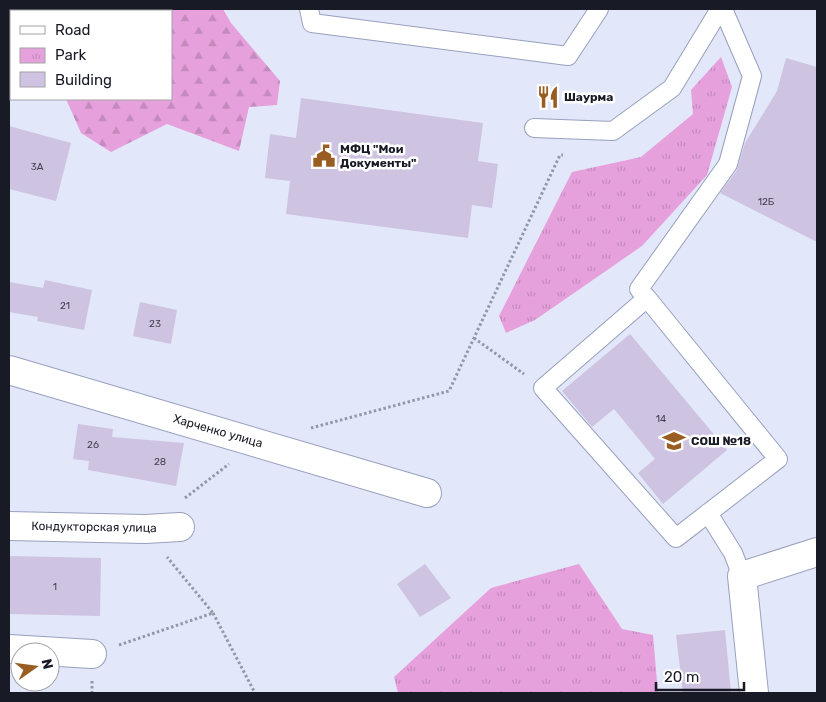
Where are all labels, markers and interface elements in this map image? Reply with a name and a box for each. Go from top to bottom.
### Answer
legend [10,10,172,100]
text: Road [55,21,91,39]
text: Park [55,46,86,64]
text: Building [55,71,112,89]
restaurant icon: Шаурма [535,84,561,110]
place label: Шаурма [564,90,613,104]
place label: МФЦ "Мои Документы" [340,142,416,170]
public building icon: МФЦ "Мои Документы" [311,143,337,169]
house number: 3А [31,161,44,173]
house number: 12Б [758,196,775,208]
house number: 21 [60,300,70,312]
house number: 23 [149,318,161,330]
street label: Харченко улица [172,412,264,450]
house number: 14 [656,413,666,425]
school or university icon: СОШ №18 [661,428,687,454]
place label: СОШ №18 [691,434,751,448]
house number: 26 [87,439,99,451]
house number: 28 [154,456,166,468]
street label: Кондукторская улица [31,519,157,535]
house number: 1 [53,581,57,593]
north arrow [10,642,60,692]
text: N [38,657,57,671]
scale bar [656,660,744,692]
text: 20 m [664,668,699,686]

